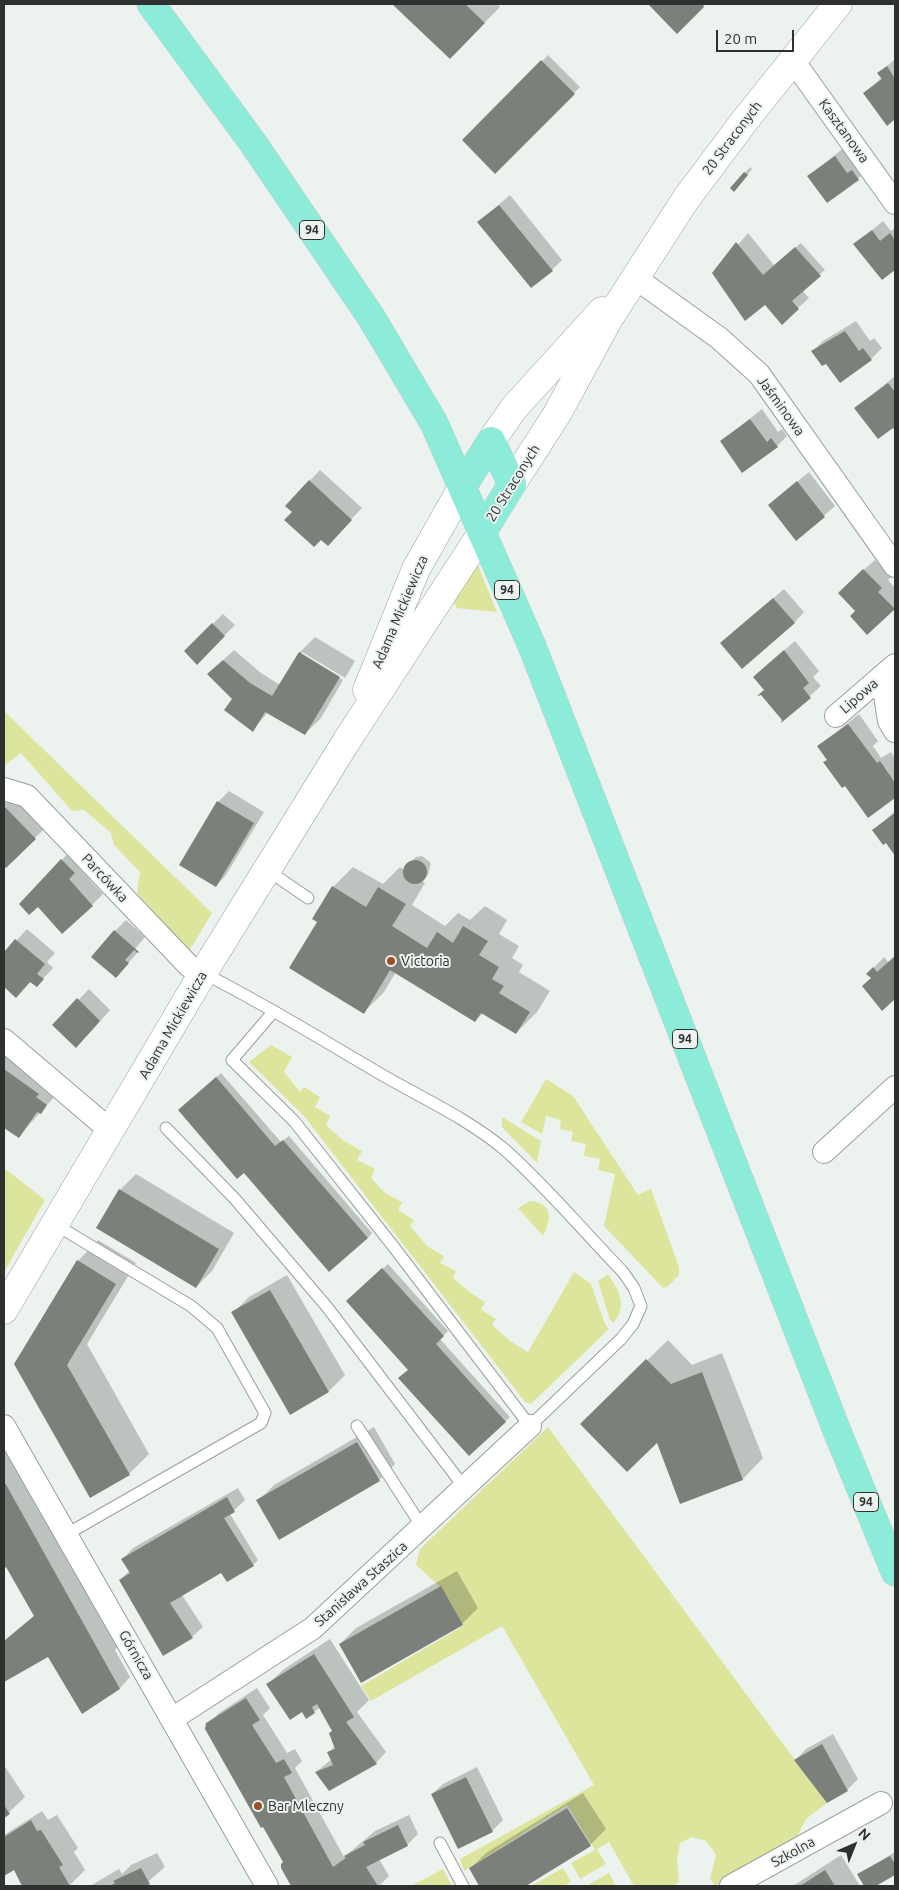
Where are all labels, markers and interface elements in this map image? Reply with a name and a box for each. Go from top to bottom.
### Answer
scale bar [719,20,796,52]
text: 20 m [724,30,757,47]
street label: Kasztanowa [815,96,873,166]
street label: 20 Straconych [699,98,765,178]
road number: 94 [300,220,324,240]
street label: Jaśminowa [754,373,808,439]
street label: 20 Straconych [483,441,543,525]
street label: Adama Mickiewicza [369,553,431,671]
road number: 94 [494,580,520,600]
street label: Lipowa [837,675,881,717]
street label: Parcówka [78,850,132,906]
place label: Victoria [401,953,450,969]
marker: Victoria [385,955,397,967]
street label: Adama Mickiewicza [135,968,211,1082]
road number: 94 [672,1030,698,1048]
road number: 94 [854,1492,878,1511]
street label: Stanisława Staszica [311,1538,411,1630]
street label: Górnicza [115,1627,157,1683]
place label: Bar Mleczny [268,1798,344,1814]
marker: Bar Mleczny [252,1800,264,1812]
north arrow [829,1820,879,1870]
text: N [855,1825,874,1844]
street label: Szkolna [768,1833,818,1871]

